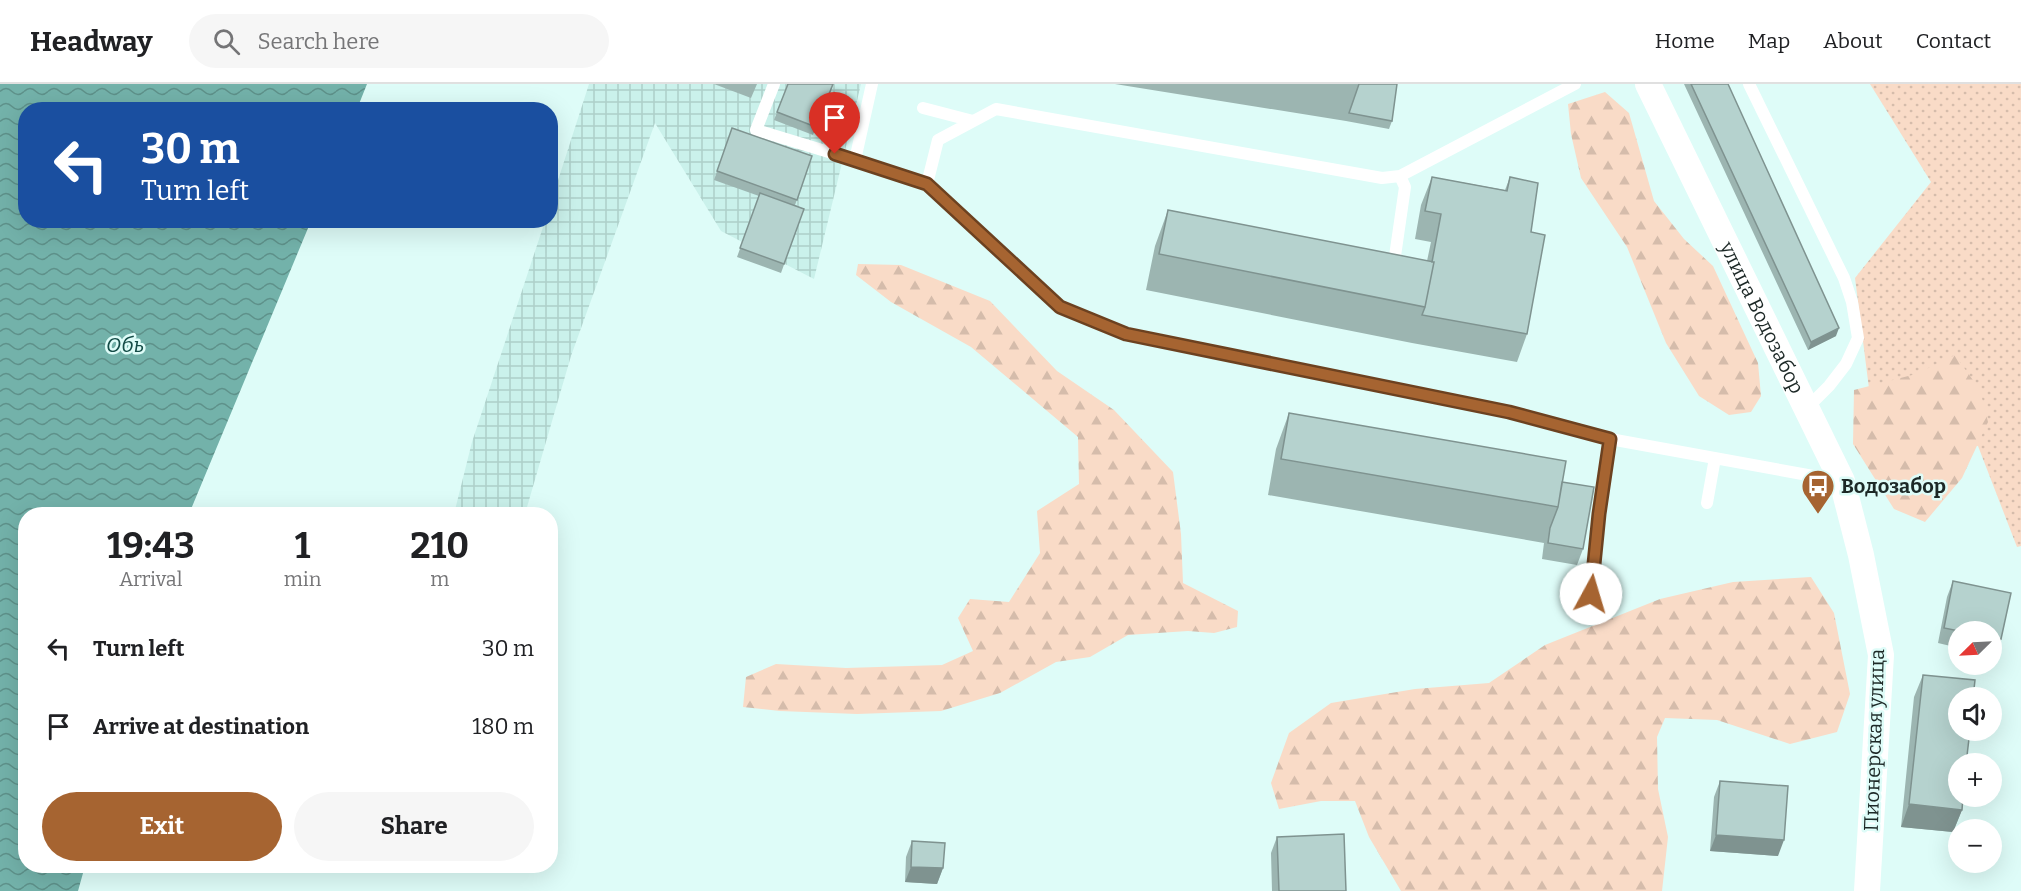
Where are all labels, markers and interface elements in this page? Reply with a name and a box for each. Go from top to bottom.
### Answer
search box [189,14,609,68]
text: Headway [30,25,153,58]
icon: search [210,25,243,58]
text: Search here [258,28,380,55]
text: Home [1655,28,1715,54]
text: Map [1748,28,1790,54]
text: About [1823,28,1883,54]
text: Contact [1916,28,1991,54]
pin [809,92,860,154]
icon: arrive [818,101,851,134]
text: 30 m [141,124,240,174]
icon: left [42,126,120,204]
text: Turn left [141,175,249,207]
street label: улица Водозабор [1714,237,1809,398]
water label: Обь [106,332,144,358]
bus stop icon: Водозабор [1800,468,1836,515]
place label: Водозабор [1841,474,1946,498]
text: 19:43 [107,524,195,568]
text: 1 [295,524,310,568]
text: 210 [410,524,469,568]
position arrow [1559,562,1623,626]
text: Arrival [119,567,183,591]
text: min [284,567,321,591]
text: m [430,567,449,591]
north arrow [1948,621,2002,675]
map controls [1948,621,2002,873]
icon: left [42,632,75,665]
text: Turn left [93,635,185,662]
text: 30 m [482,635,534,662]
street label: Пионерская улица [1859,648,1889,832]
button: sound [1948,687,2002,741]
icon: arrive [42,710,75,743]
text: Arrive at destination [93,713,309,740]
text: 180 m [472,713,534,740]
button: + [1948,753,2002,807]
button: Exit [42,792,282,861]
button: Share [294,792,534,861]
button: − [1948,819,2002,873]

